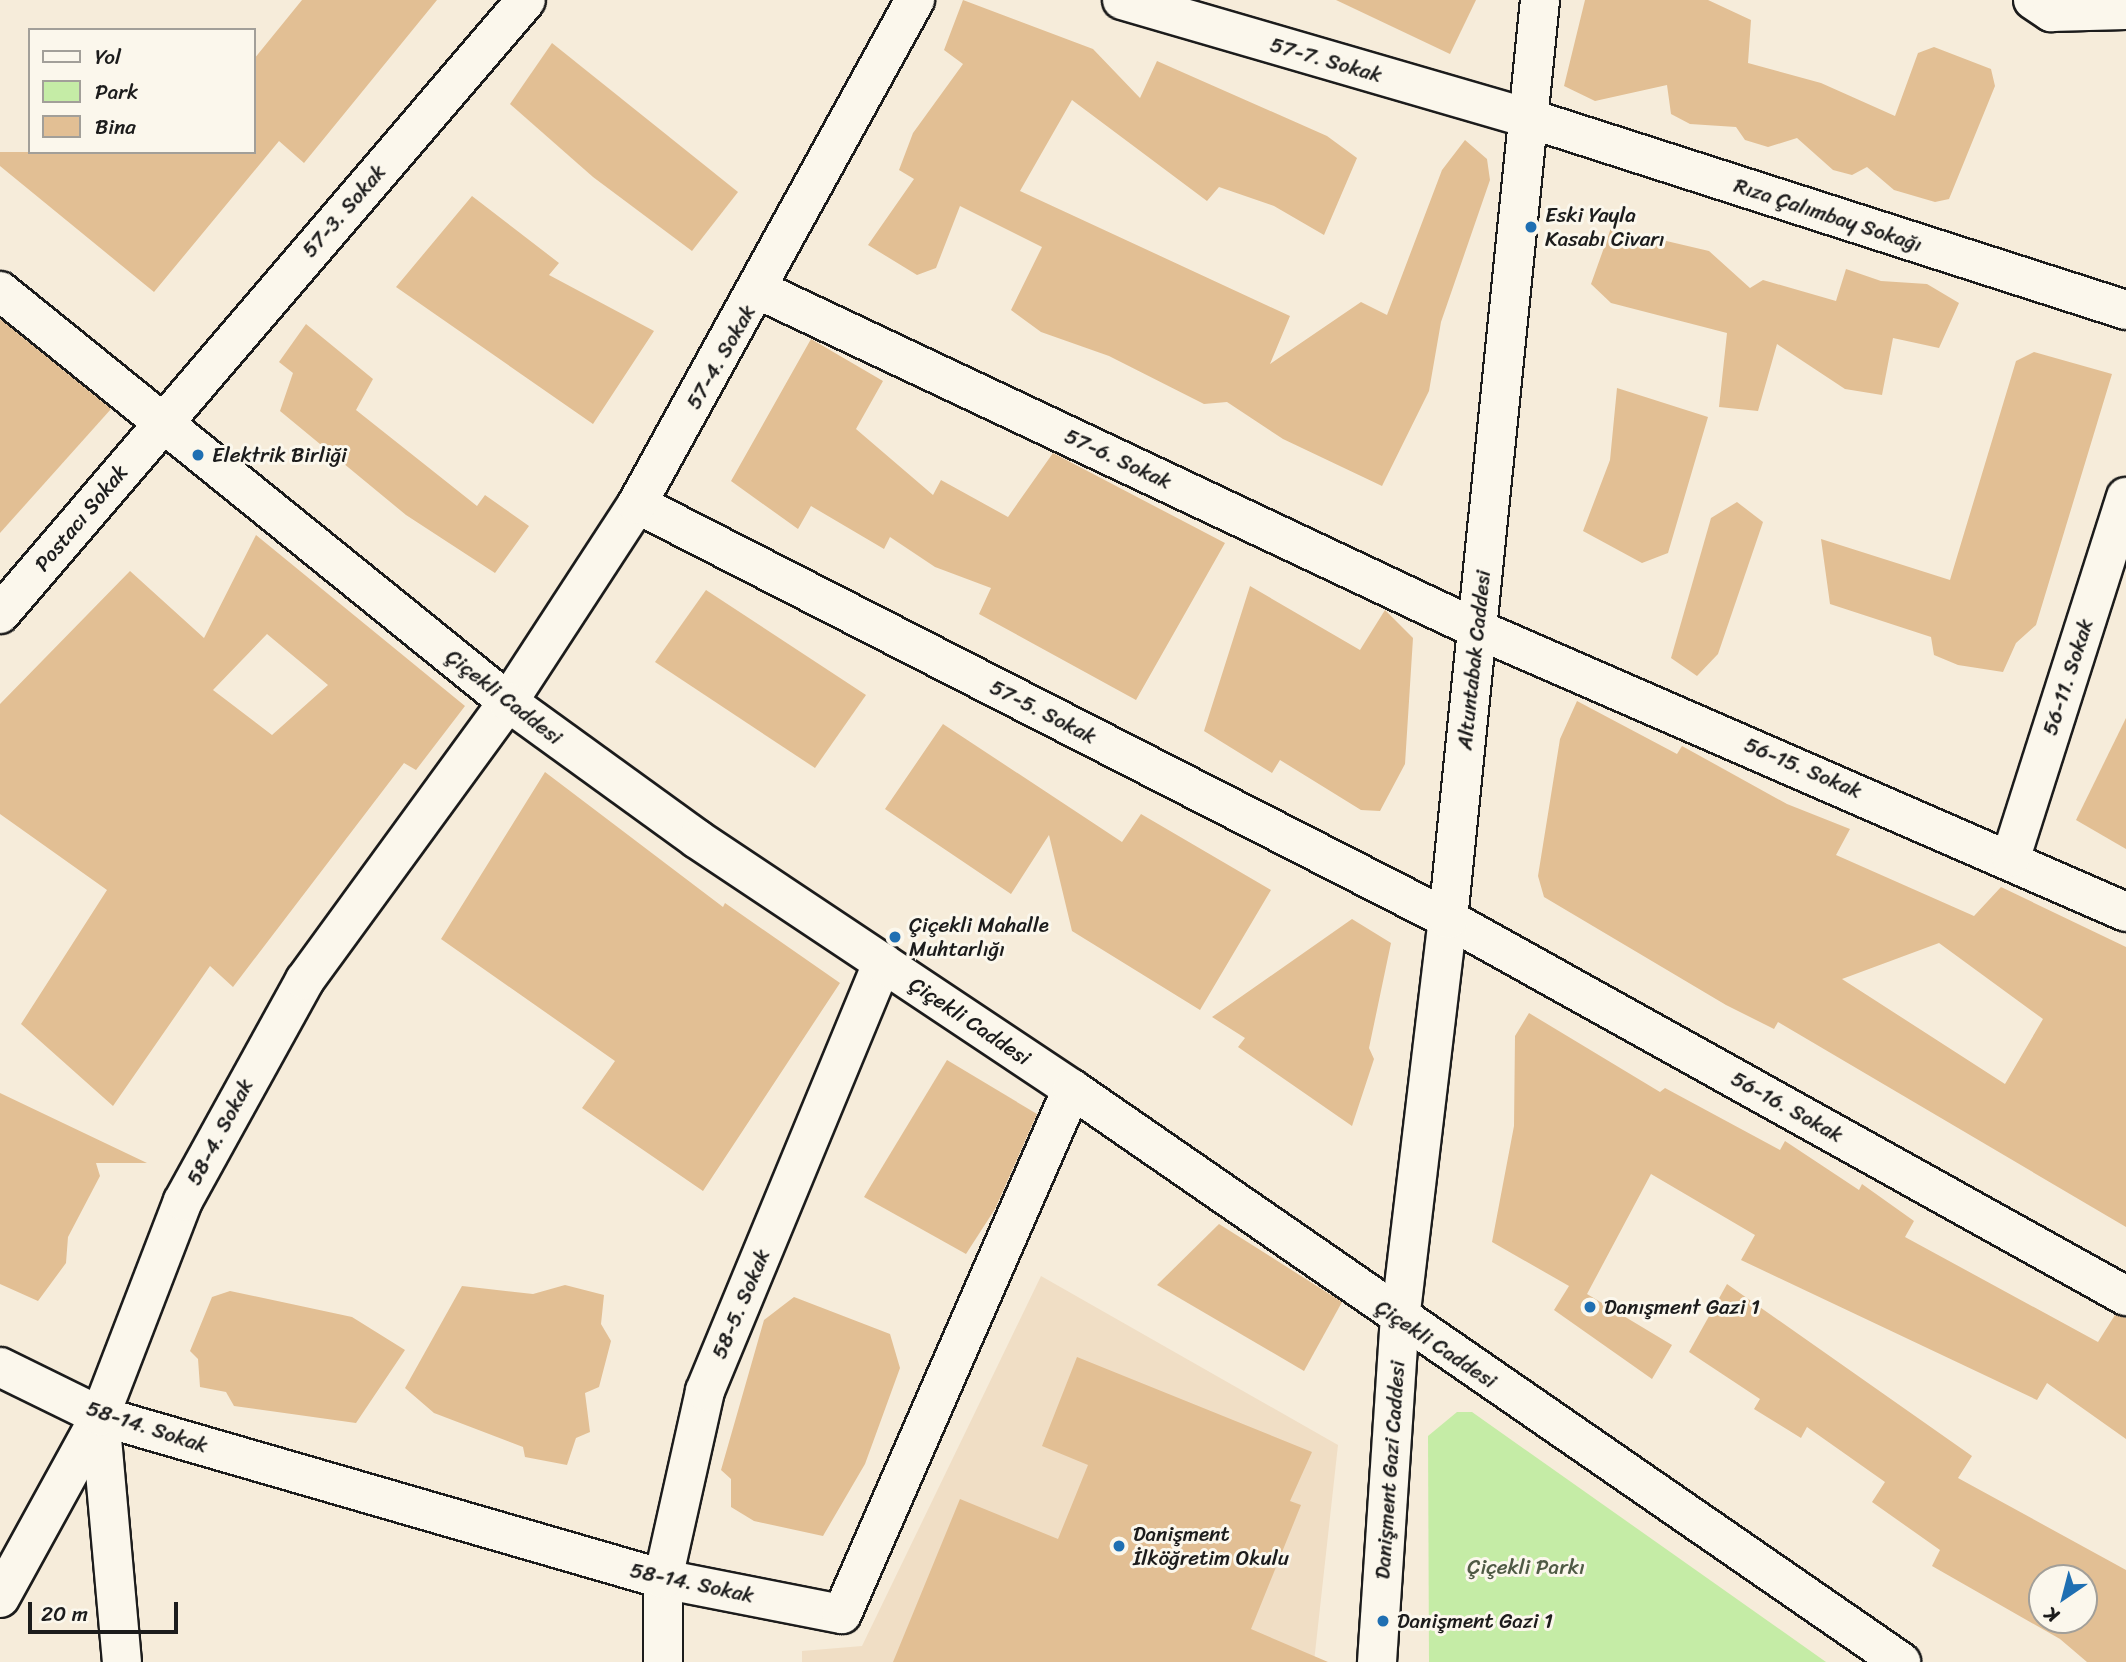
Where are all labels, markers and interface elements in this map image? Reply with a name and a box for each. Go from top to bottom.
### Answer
legend [28,28,256,154]
street label: 57-7. Sokak [1267,32,1385,88]
text: Yol [95,38,121,76]
text: Park [95,73,138,111]
text: Bina [95,108,136,146]
street label: 57-3. Sokak [297,159,391,263]
street label: Rıza Çalımbay Sokağı [1731,173,1925,257]
place label: Eski Yayla Kasabı Civarı [1545,202,1665,252]
marker: Eski Yayla Kasabı Civarı [1523,219,1539,235]
street label: 57-4. Sokak [681,300,761,414]
street label: 57-6. Sokak [1061,423,1175,495]
place label: Elektrik Birliği [212,442,347,468]
marker: Elektrik Birliği [190,447,206,463]
street label: Postacı Sokak [29,460,133,576]
street label: Altuntabak Caddesi [1452,569,1496,751]
street label: 56-11. Sokak [2037,616,2099,738]
street label: Çiçekli Caddesi [441,644,567,750]
street label: 57-5. Sokak [986,674,1100,750]
street label: 56-15. Sokak [1741,732,1865,804]
place label: Çiçekli Mahalle Muhtarlığı [909,912,1049,962]
marker: Çiçekli Mahalle Muhtarlığı [887,929,903,945]
street label: Çiçekli Caddesi [905,972,1035,1070]
street label: 56-16. Sokak [1727,1066,1847,1148]
street label: 58-4. Sokak [181,1074,259,1190]
street label: 58-5. Sokak [707,1245,775,1363]
place label: Danışment Gazi 1 [1604,1294,1760,1320]
street label: Çiçekli Caddesi [1371,1295,1501,1393]
marker: Danışment Gazi 1 [1582,1299,1598,1315]
street label: Danişment Gazi Caddesi [1370,1360,1410,1580]
street label: 58-14. Sokak [83,1396,211,1458]
place label: Danişment İlköğretim Okulu [1133,1521,1289,1571]
marker: Danişment İlköğretim Okulu [1111,1538,1127,1554]
park label: Çiçekli Parkı [1467,1554,1585,1580]
street label: 58-14. Sokak [628,1558,756,1608]
north arrow [2028,1564,2098,1634]
scale bar [32,1588,182,1632]
text: 20 m [41,1595,88,1633]
text: K [2038,1598,2066,1632]
place label: Danişment Gazi 1 [1397,1608,1553,1634]
marker: Danişment Gazi 1 [1375,1613,1391,1629]

